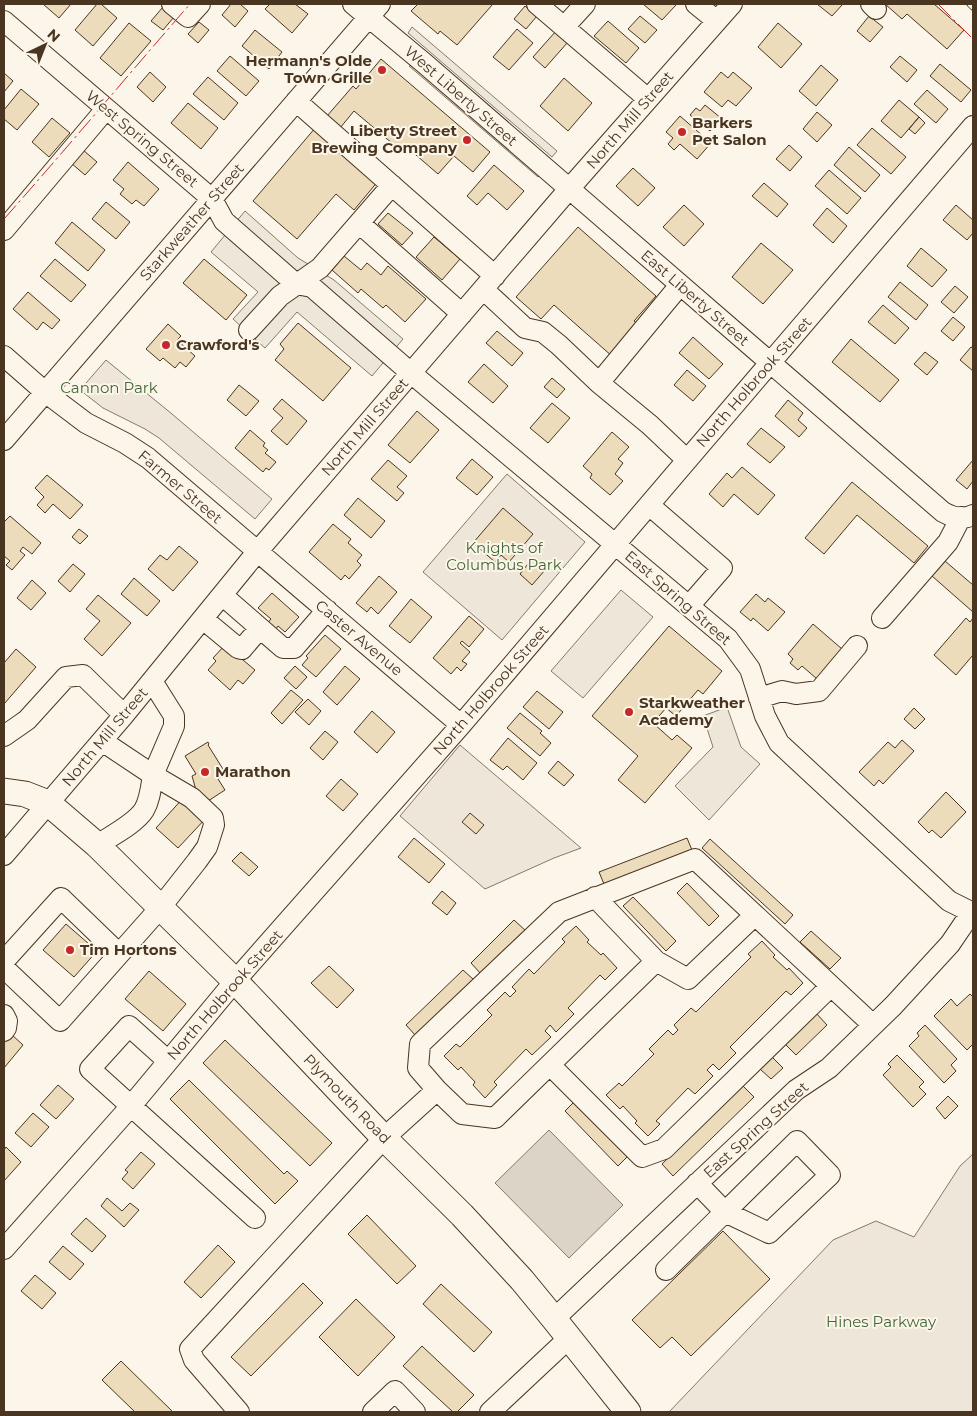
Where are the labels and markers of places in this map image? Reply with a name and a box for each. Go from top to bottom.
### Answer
place label: Hermann's Olde Town Grille [246,51,372,87]
marker: Hermann's Olde Town Grille [376,64,388,76]
place label: Barkers Pet Salon [692,113,767,149]
place label: Liberty Street Brewing Company [311,121,458,157]
marker: Barkers Pet Salon [676,126,688,138]
marker: Liberty Street Brewing Company [461,134,473,146]
place label: Crawford's [176,335,260,354]
marker: Crawford's [160,339,172,351]
place label: Starkweather Academy [638,693,746,729]
marker: Starkweather Academy [623,706,635,718]
place label: Marathon [215,762,291,781]
marker: Marathon [199,766,211,778]
place label: Tim Hortons [80,940,177,959]
marker: Tim Hortons [64,944,76,956]

